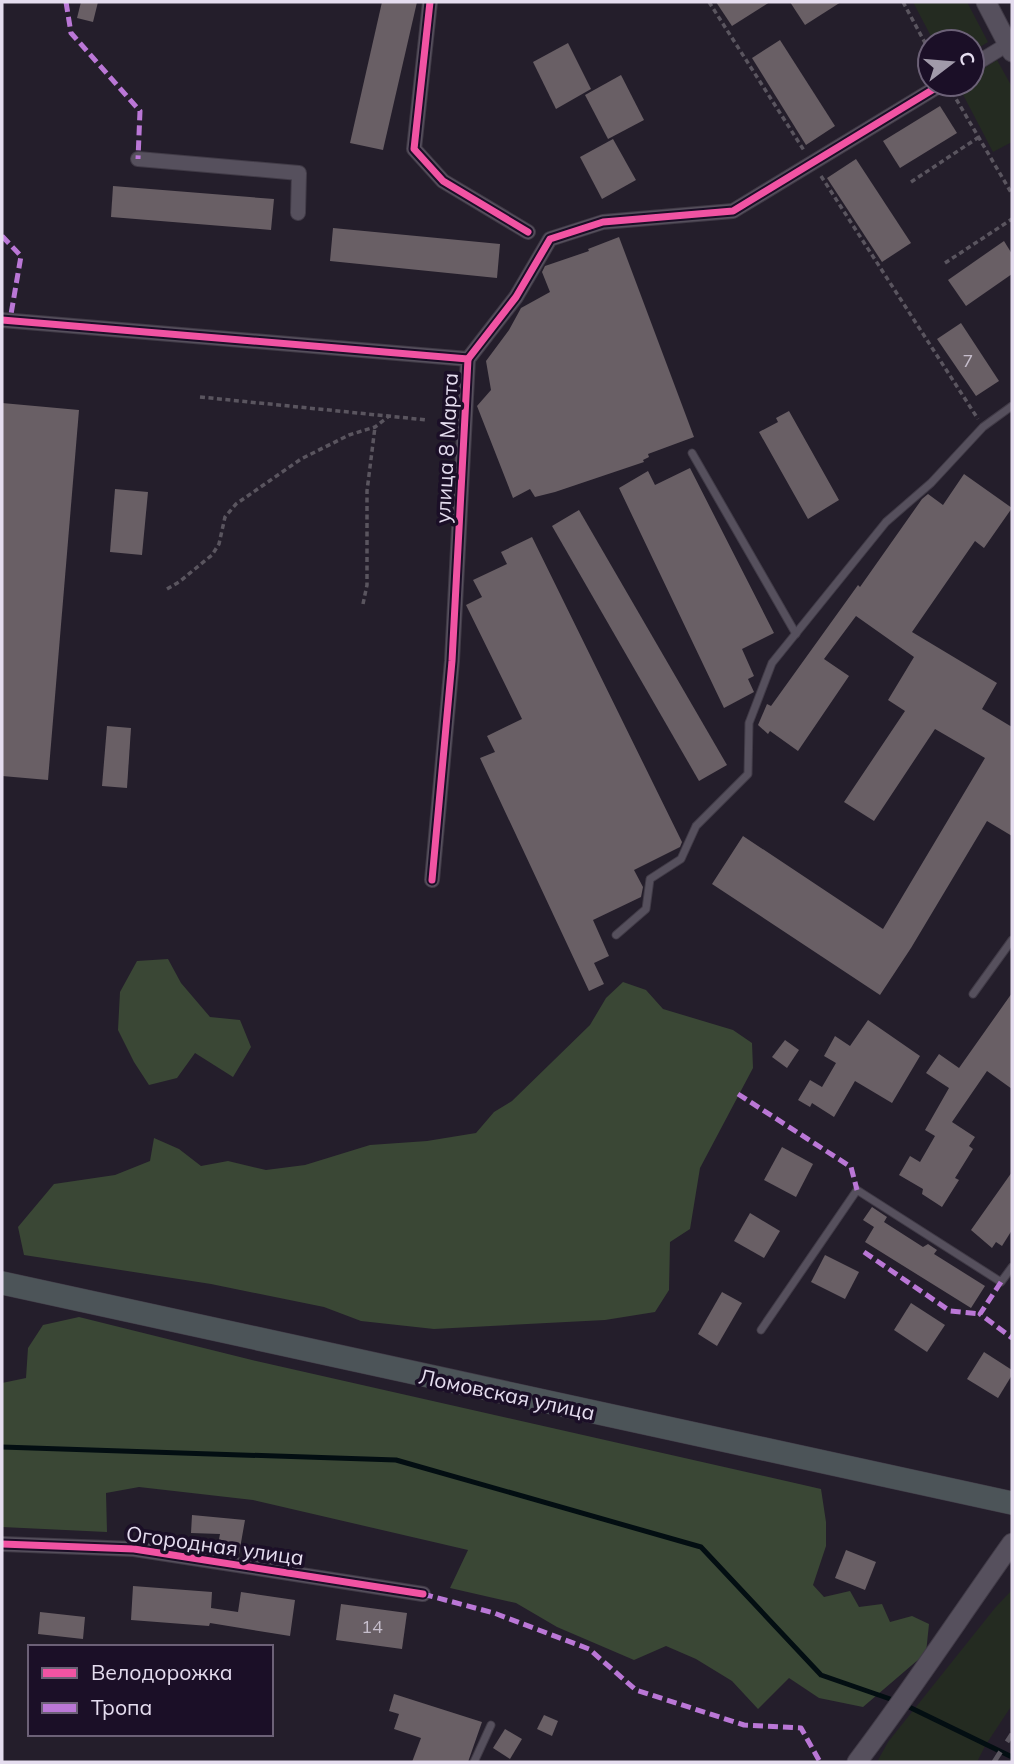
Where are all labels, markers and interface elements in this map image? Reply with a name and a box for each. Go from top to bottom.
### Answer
north arrow [916,28,986,98]
text: С [954,49,981,68]
house number: 7 [963,349,973,372]
street label: улица 8 Марта [429,372,463,524]
street label: Ломовская улица [417,1363,597,1425]
street label: Огородная улица [125,1520,305,1570]
house number: 14 [361,1615,383,1638]
legend [28,1645,273,1736]
text: Велодорожка [91,1659,233,1685]
text: Тропа [91,1694,152,1720]

